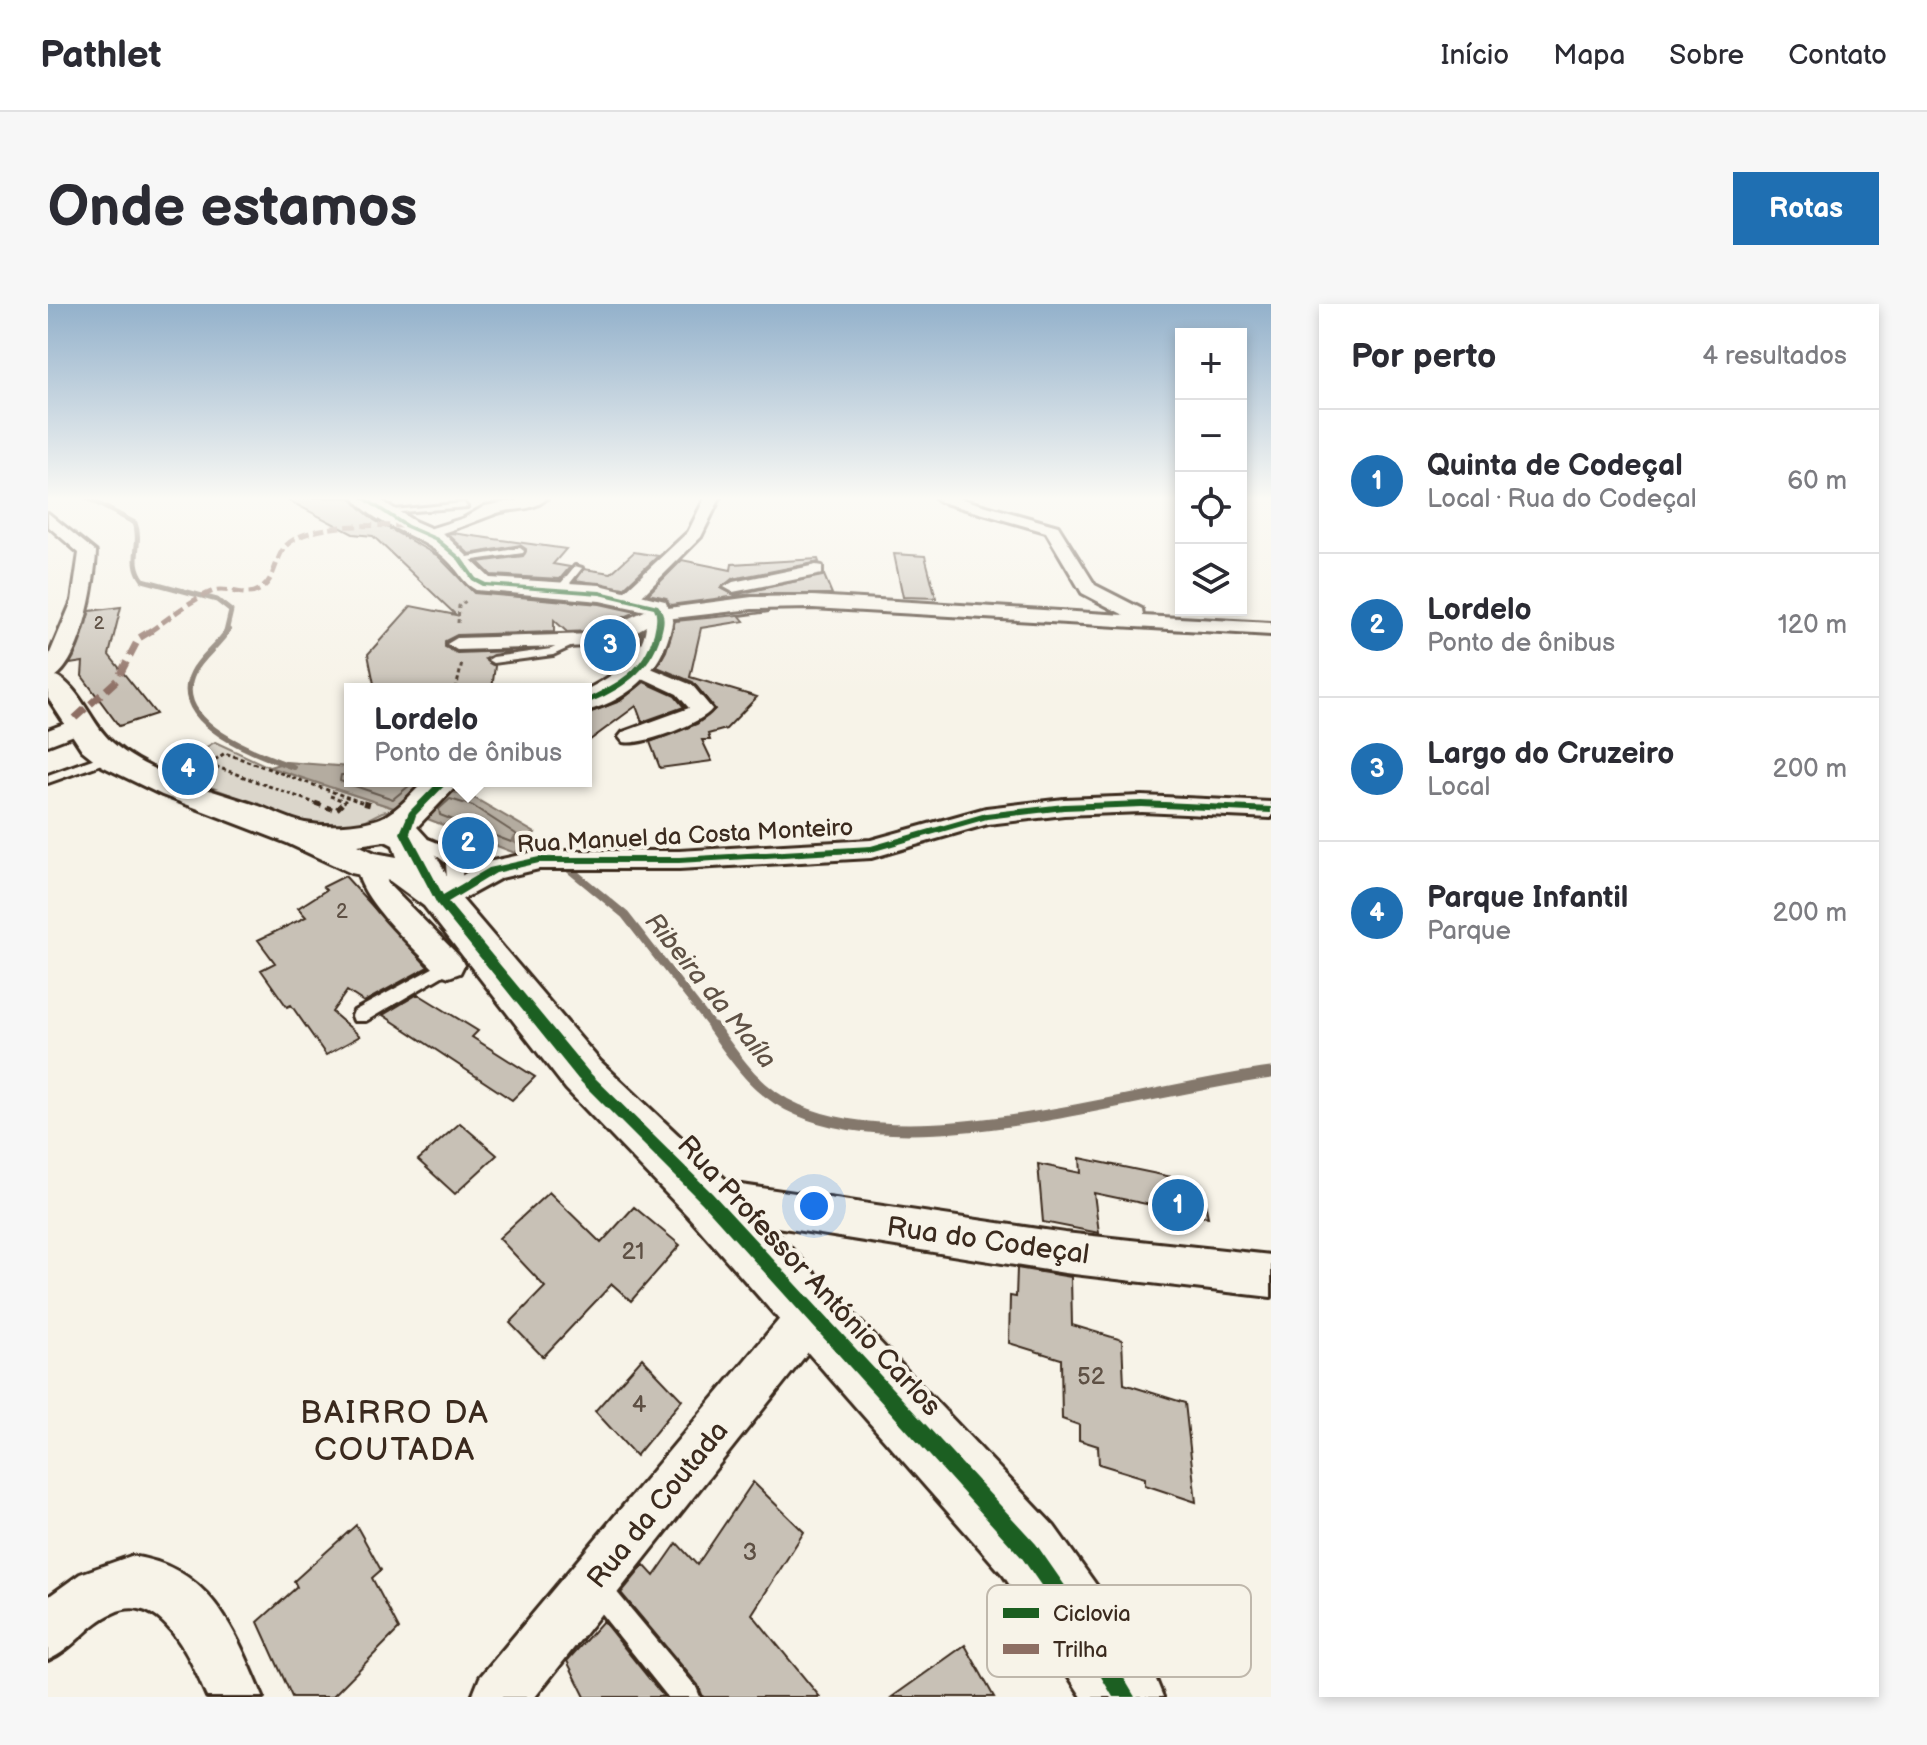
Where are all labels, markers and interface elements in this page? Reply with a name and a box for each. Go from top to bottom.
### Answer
text: Pathlet [40,33,161,78]
text: Início [1441,39,1509,72]
text: Mapa [1553,39,1625,72]
text: Sobre [1669,39,1744,72]
text: Contato [1788,39,1887,72]
button: Rotas [1733,172,1879,245]
text: Onde estamos [48,175,417,242]
map controls [1175,328,1247,616]
button: + [1175,328,1247,400]
text: Por perto [1351,336,1496,377]
text: 4 resultados [1702,341,1847,372]
button: − [1175,400,1247,472]
text: Quinta de Codeçal [1427,448,1683,484]
text: 1 [1372,466,1382,497]
text: 60 m [1787,466,1847,497]
button: locate [1175,472,1247,544]
text: Local · Rua do Codeçal [1427,484,1697,515]
button: layers [1175,544,1247,616]
text: Lordelo [1427,592,1532,628]
text: 2 [1369,610,1385,641]
text: 120 m [1778,610,1847,641]
house number: 2 [94,613,105,634]
pin: 3 [584,615,636,675]
text: Ponto de ônibus [1427,628,1615,659]
popup [344,683,592,787]
text: Lordelo [374,702,478,738]
text: Largo do Cruzeiro [1427,736,1674,772]
text: Ponto de ônibus [374,738,562,769]
pin: 4 [162,739,214,799]
text: 3 [1369,754,1385,785]
text: 200 m [1773,754,1847,785]
text: Local [1427,772,1490,803]
pin: 2 [442,813,494,873]
street label: Rua Manuel da Costa Monteiro [516,813,854,859]
text: Parque Infantil [1427,880,1628,916]
text: 4 [1369,898,1385,929]
text: 200 m [1773,898,1847,929]
house number: 2 [336,900,348,924]
water label: Ribeira da Maíla [638,907,782,1075]
text: Parque [1427,916,1511,947]
street label: Rua Professor António Carlos [670,1129,948,1423]
pin: 1 [1152,1175,1204,1235]
your location [794,1186,834,1226]
street label: Rua do Codeçal [885,1210,1091,1272]
house number: 21 [621,1237,645,1266]
house number: 52 [1077,1362,1105,1391]
house number: 4 [632,1390,647,1419]
district label: BAIRRO DA COUTADA [300,1394,490,1470]
street label: Rua da Coutada [581,1415,735,1595]
house number: 3 [743,1538,757,1567]
legend [987,1585,1251,1677]
text: Ciclovia [1053,1601,1131,1628]
text: Trilha [1053,1637,1108,1664]

